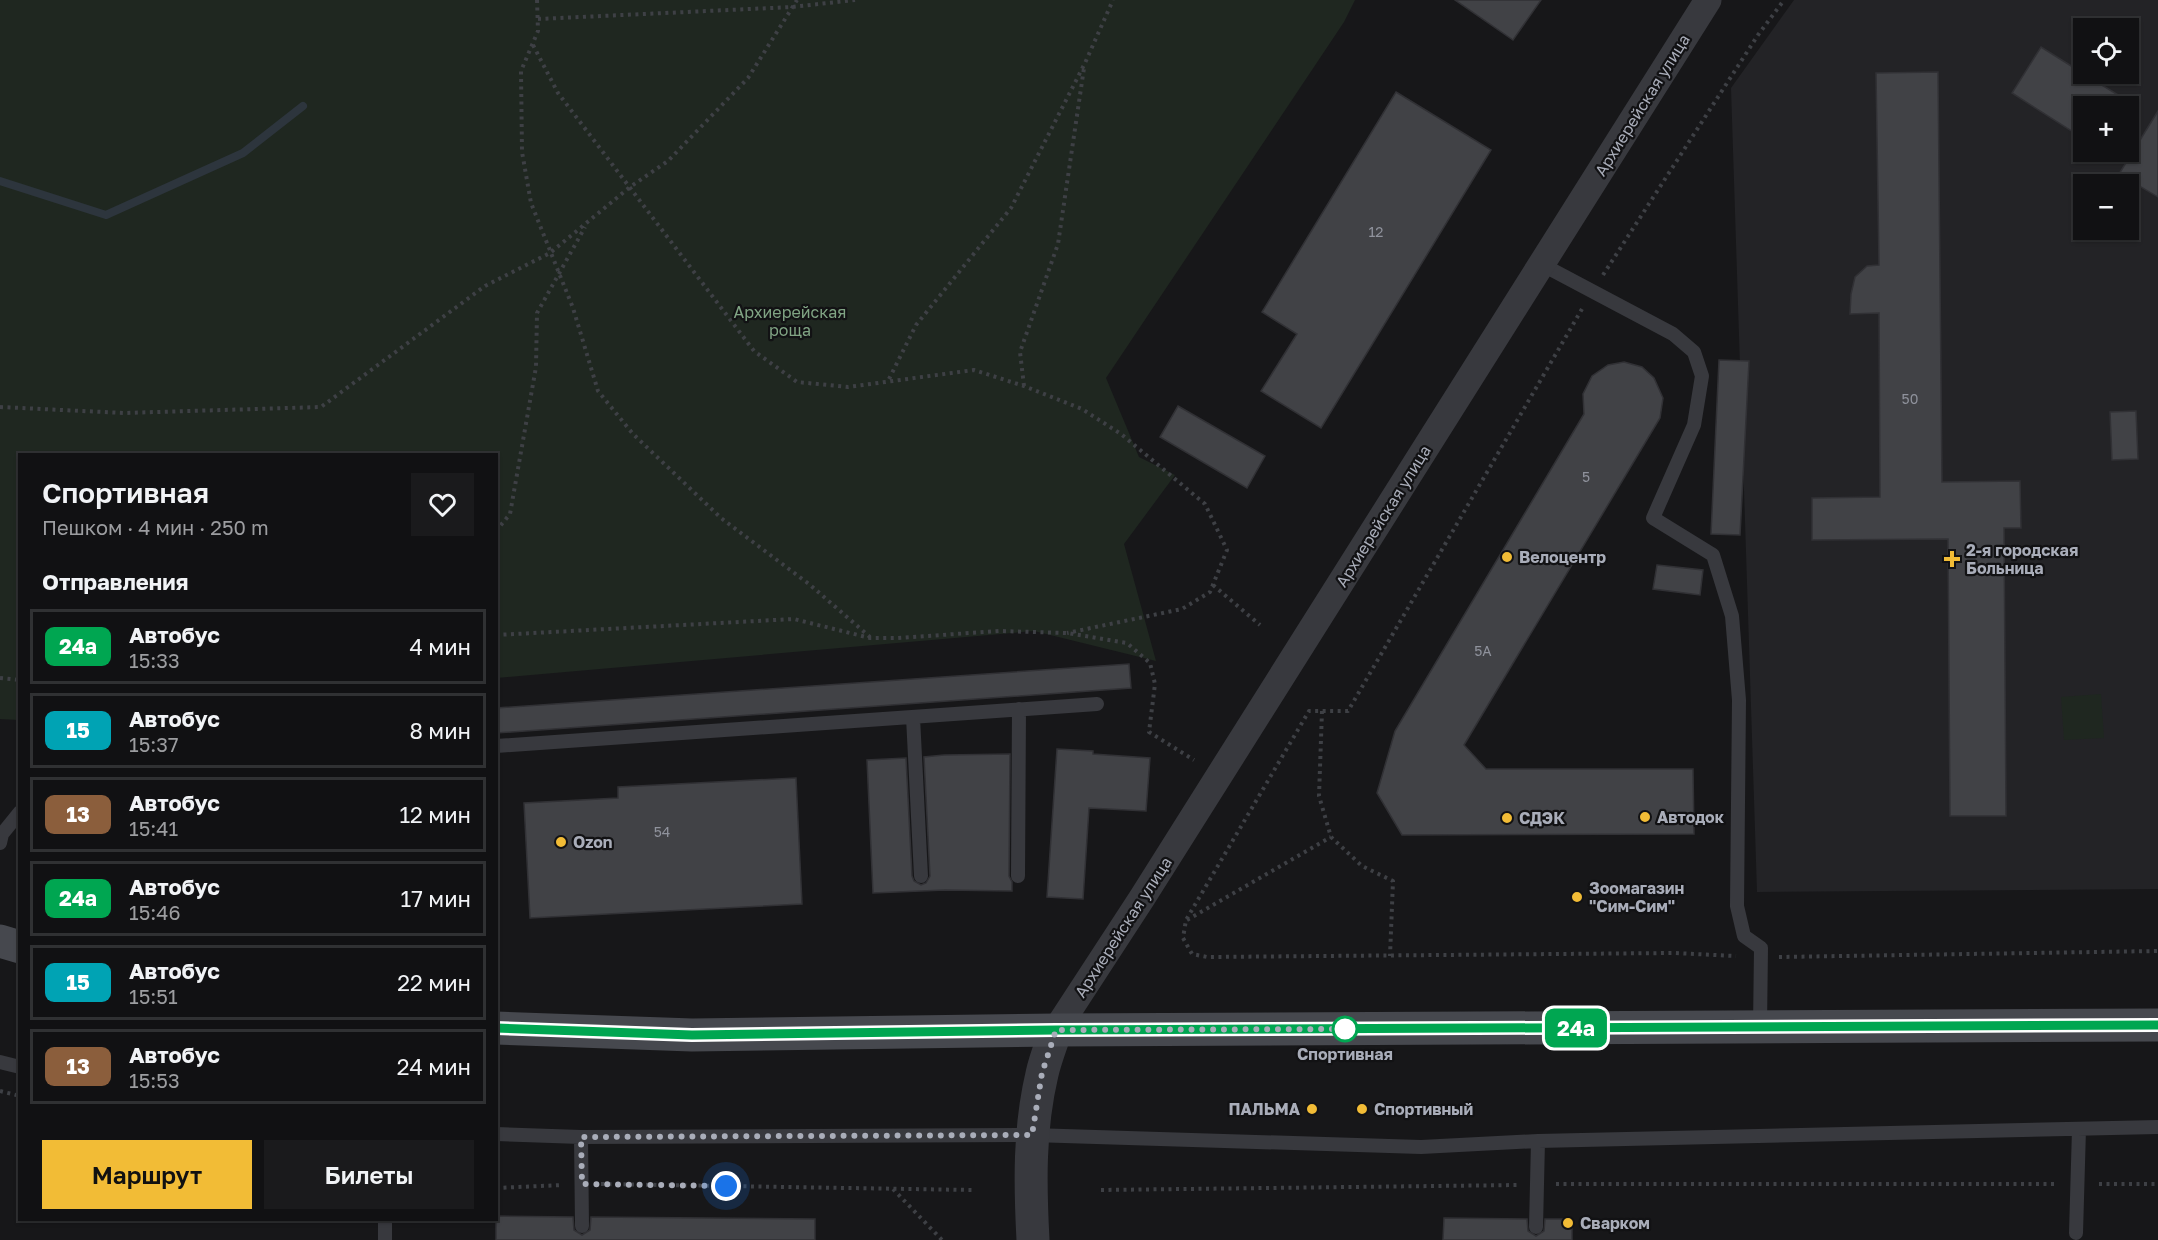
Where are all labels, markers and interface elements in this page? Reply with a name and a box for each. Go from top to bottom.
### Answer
map controls [2073,18,2139,240]
button: locate [2073,18,2139,84]
street label: Архиерейская улица [1590,30,1694,180]
button: + [2073,96,2139,162]
button: − [2073,174,2139,240]
house number: 12 [1369,223,1383,240]
park label: Архиерейская роща [734,302,846,340]
house number: 50 [1902,390,1918,407]
street label: Архиерейская улица [1331,441,1435,591]
house number: 5 [1582,468,1590,485]
button: heart [411,473,474,536]
text: Спортивная [42,476,209,509]
text: Пешком · 4 мин · 250 m [42,515,269,539]
place label: 2-я городская Больница [1966,540,2078,578]
place label: Велоцентр [1519,547,1606,567]
marker: Велоцентр [1500,550,1514,564]
marker: 2-я городская Больница [1943,550,1961,568]
text: Отправления [42,568,188,595]
text: Автобус [129,621,220,648]
text: 24a [59,633,97,659]
text: 4 мин [409,633,471,660]
house number: 5А [1474,642,1492,659]
text: 15:33 [129,648,180,672]
text: Автобус [129,705,220,732]
text: 15 [66,717,90,743]
text: 8 мин [409,717,471,744]
text: 15:37 [129,732,179,756]
text: Автобус [129,789,220,816]
text: 13 [66,801,90,827]
text: 12 мин [399,801,471,828]
place label: Автодок [1657,807,1725,827]
place label: СДЭК [1519,808,1565,828]
marker: Автодок [1638,810,1652,824]
marker: СДЭК [1500,811,1514,825]
text: 15:41 [129,816,178,840]
house number: 54 [654,823,670,840]
place label: Ozon [573,832,613,852]
marker: Ozon [554,835,568,849]
street label: Архиерейская улица [1070,853,1176,1001]
text: Автобус [129,873,220,900]
place label: Зоомагазин "Сим-Сим" [1589,878,1684,916]
text: 24a [59,885,97,911]
text: 17 мин [400,885,471,912]
marker: Зоомагазин "Сим-Сим" [1570,890,1584,904]
text: 15:46 [129,900,181,924]
text: Автобус [129,957,220,984]
text: 15 [66,969,90,995]
text: 22 мин [397,969,471,996]
text: 15:51 [129,984,178,1008]
line badge: 24a [1542,1008,1610,1048]
text: 24a [1557,1015,1595,1041]
marker: Спортивная [1332,1016,1358,1042]
text: Автобус [129,1041,220,1068]
place label: Спортивная [1297,1044,1393,1064]
text: 13 [66,1053,90,1079]
text: 24 мин [397,1053,471,1080]
text: 15:53 [129,1068,180,1092]
place label: ПАЛЬМА [1228,1099,1301,1119]
place label: Спортивный [1374,1099,1473,1119]
marker: ПАЛЬМА [1305,1102,1319,1116]
marker: Спортивный [1355,1102,1369,1116]
button: Маршрут [42,1140,252,1209]
button: Билеты [264,1140,474,1209]
your location [711,1171,741,1201]
place label: Сварком [1580,1213,1650,1233]
marker: Сварком [1561,1216,1575,1230]

